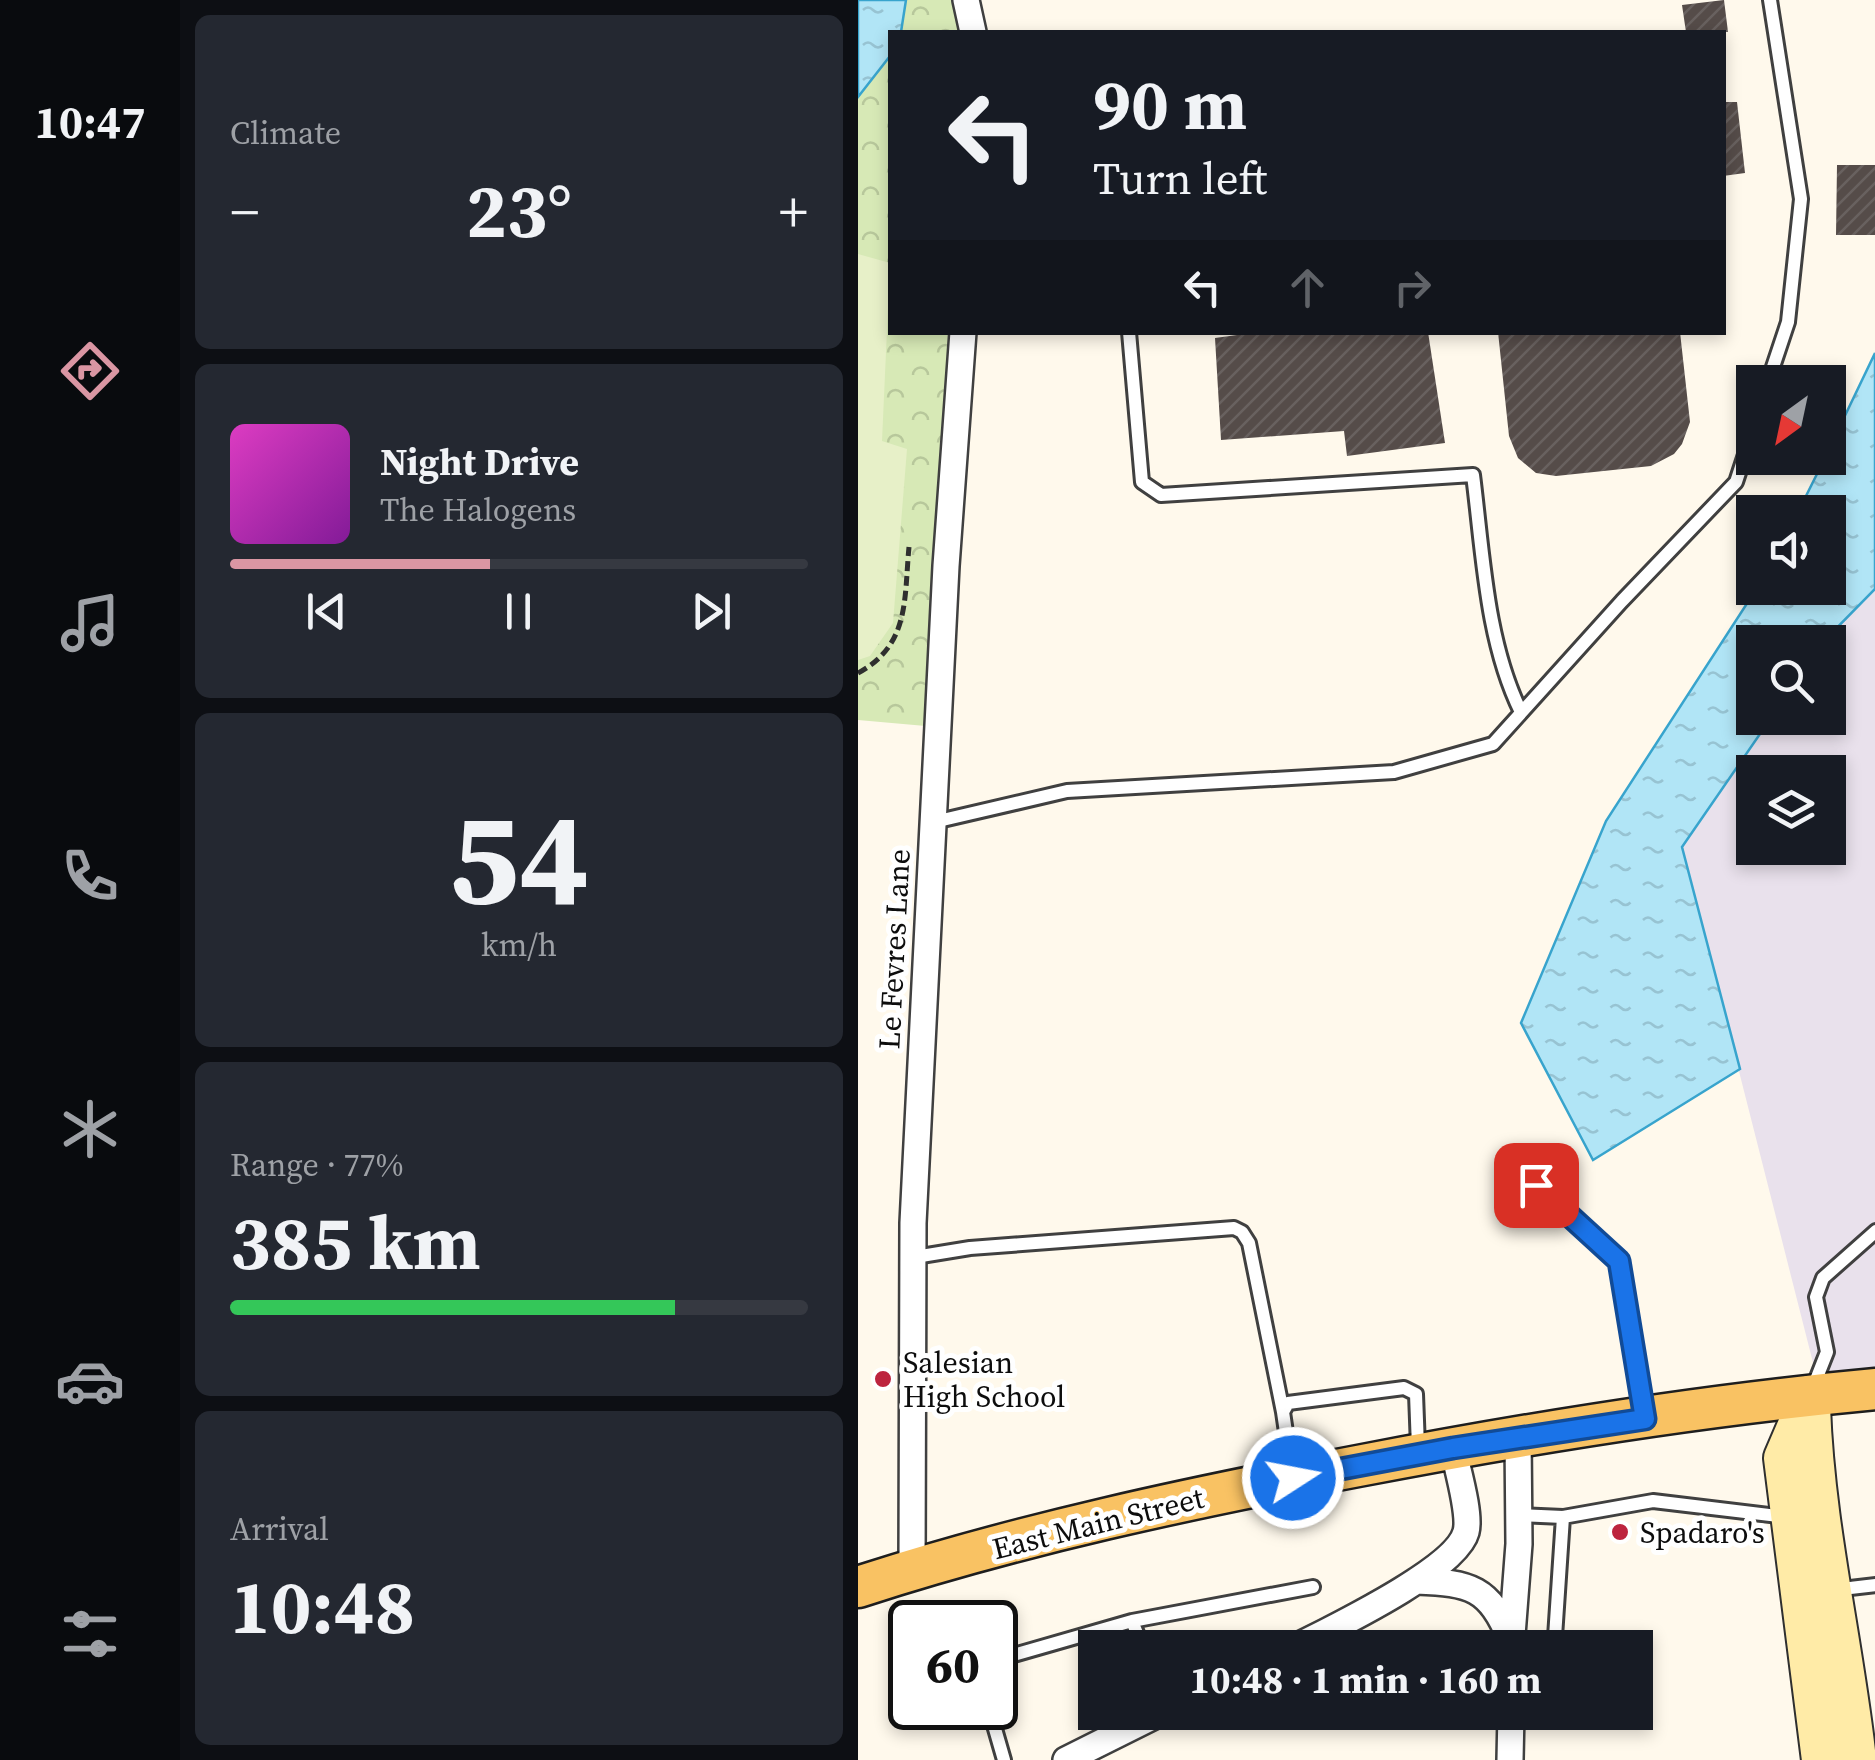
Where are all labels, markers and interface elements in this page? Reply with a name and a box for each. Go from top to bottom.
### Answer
text: 90 m [1093,56,1247,152]
icon: left [928,70,1058,200]
text: 10:47 [34,91,146,153]
text: Climate [230,111,341,155]
text: Turn left [1093,147,1267,209]
text: 23° [466,159,572,262]
text: − [230,174,259,249]
text: + [779,174,808,249]
icon: left [1175,260,1230,315]
icon: ahead [1280,260,1335,315]
icon: right [1385,260,1440,315]
icon: directions [55,336,125,406]
north arrow [1736,365,1846,475]
map controls [1736,365,1846,865]
text: Night Drive [380,436,579,488]
text: The Halogens [380,488,576,532]
button: sound [1736,495,1846,605]
icon: previous [299,584,354,639]
icon: pause [491,584,546,639]
icon: next [684,584,739,639]
icon: music [55,588,125,658]
button: search [1736,625,1846,735]
button: layers [1736,755,1846,865]
text: 54 [449,768,589,947]
icon: phone [55,841,125,911]
street label: Le Fevres Lane [868,848,920,1050]
text: km/h [481,923,557,967]
icon: climate [55,1094,125,1164]
text: Range · 77% [230,1143,404,1187]
pin [1494,1143,1579,1228]
icon: arrive [1509,1158,1564,1213]
text: 385 km [230,1191,481,1294]
place label: Salesian High School [903,1342,1065,1417]
icon: car [55,1346,125,1416]
marker: Salesian High School [872,1368,894,1390]
position arrow [1241,1426,1345,1530]
street label: East Main Street [988,1477,1208,1569]
text: Arrival [230,1507,329,1551]
place label: Spadaro's [1640,1512,1765,1553]
marker: Spadaro's [1609,1521,1631,1543]
text: 10:48 [230,1555,415,1658]
icon: filters [55,1599,125,1669]
speed limit sign: 60 [888,1600,1018,1730]
text: 10:48 · 1 min · 160 m [1189,1654,1542,1706]

